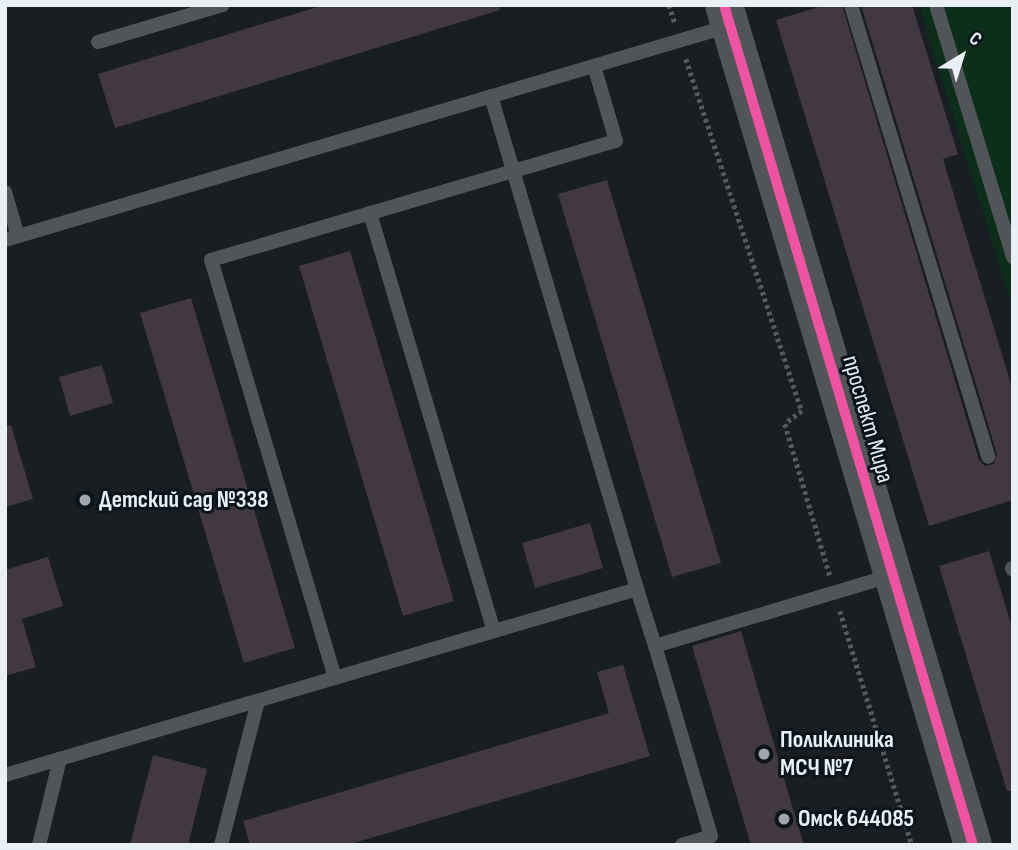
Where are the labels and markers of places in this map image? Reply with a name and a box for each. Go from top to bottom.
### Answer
place label: Детский сад №338 [99,486,268,514]
marker: Детский сад №338 [77,492,93,508]
place label: Поликлиника МСЧ №7 [780,726,894,782]
marker: Поликлиника МСЧ №7 [754,744,774,764]
place label: Омск 644085 [798,805,914,833]
marker: Омск 644085 [776,811,792,827]

